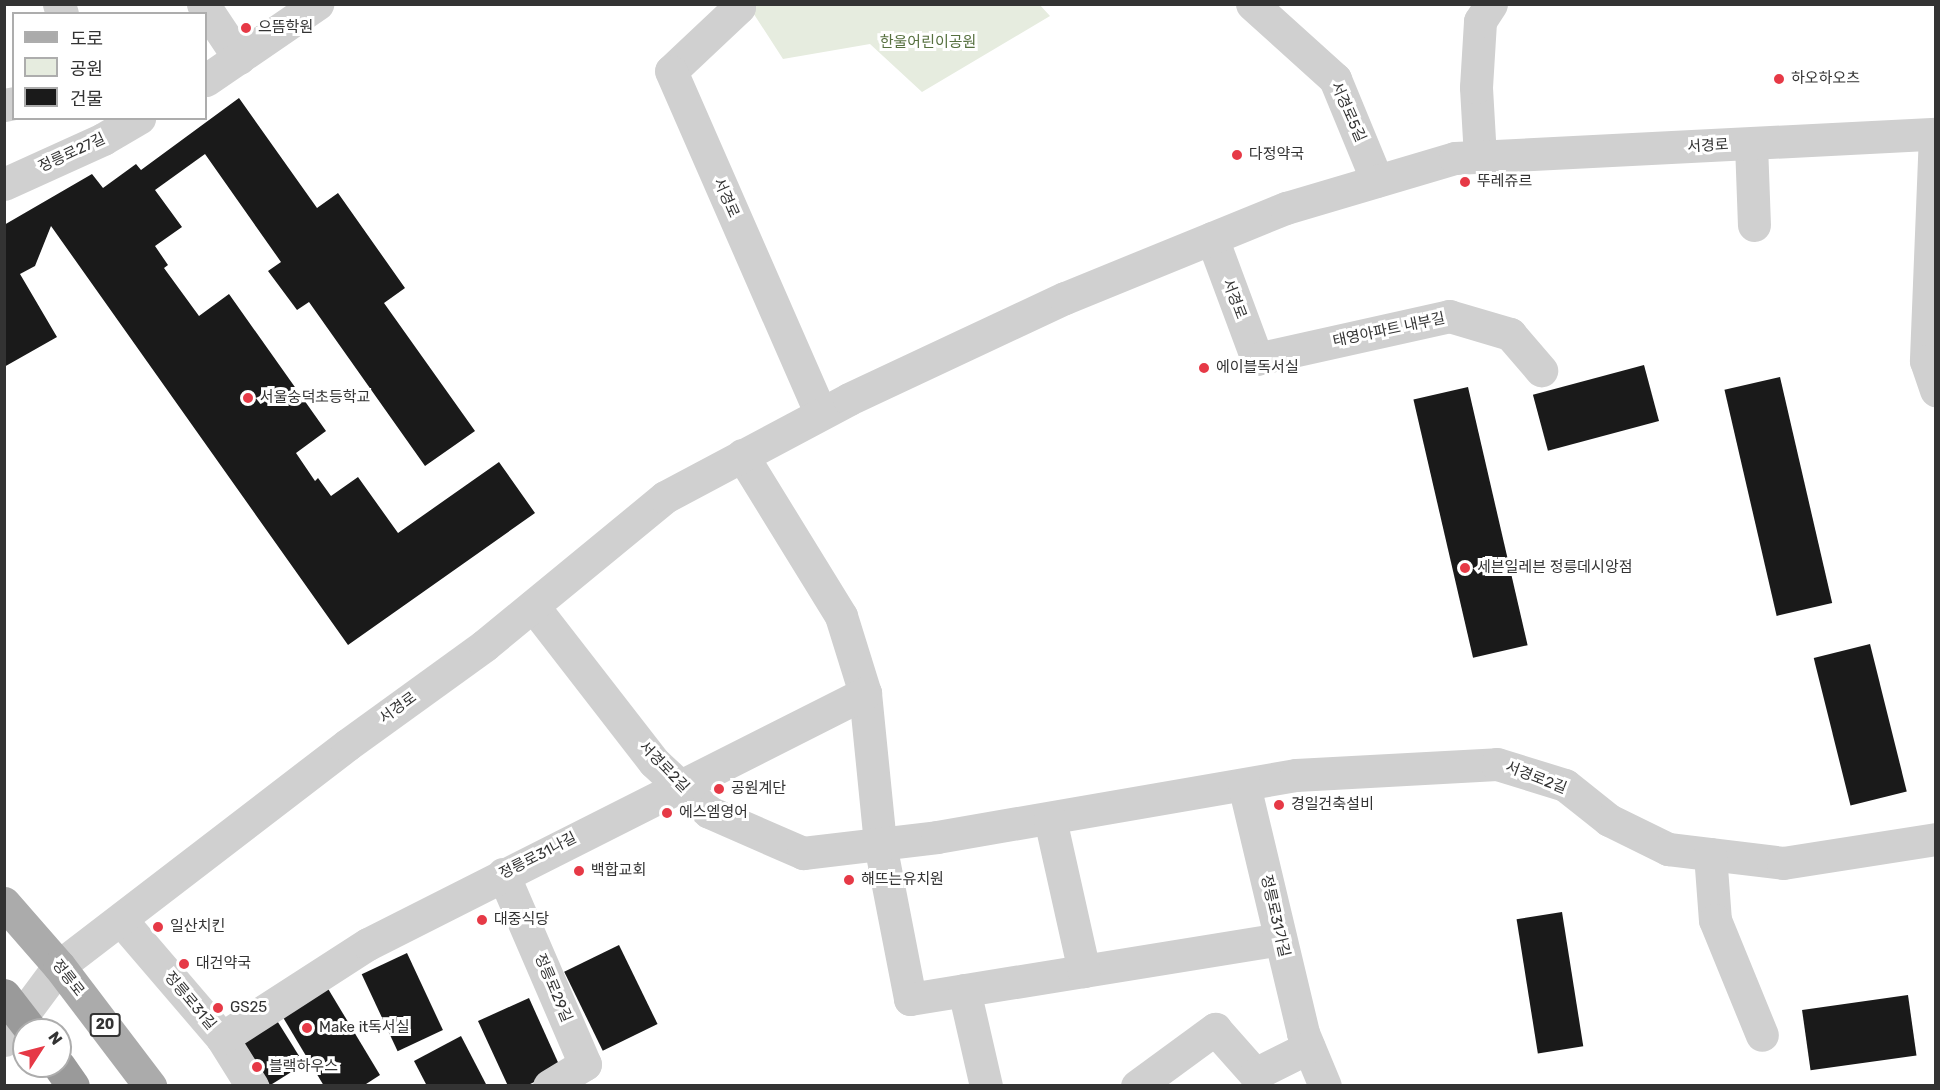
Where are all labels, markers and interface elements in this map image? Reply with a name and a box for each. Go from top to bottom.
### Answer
legend [12,12,207,120]
place label: 으뜸학원 [258,19,313,37]
marker: 으뜸학원 [239,21,253,35]
text: 도로 [70,28,103,50]
park label: 한울어린이공원 [880,34,976,52]
text: 공원 [70,58,103,80]
place label: 하오하오츠 [1791,70,1860,88]
marker: 하오하오츠 [1772,72,1786,86]
street label: 서경로5길 [1327,79,1369,145]
text: 건물 [70,88,103,110]
street label: 정릉로27길 [36,130,108,176]
street label: 서경로 [1687,136,1729,156]
place label: 다정약국 [1249,146,1304,164]
marker: 다정약국 [1230,148,1244,162]
place label: 뚜레쥬르 [1477,173,1532,191]
street label: 서경로 [709,175,743,221]
marker: 뚜레쥬르 [1458,175,1472,189]
street label: 서경로 [1218,276,1250,322]
street label: 태영아파트 내부길 [1331,309,1447,351]
place label: 에이블독서실 [1216,359,1299,377]
marker: 에이블독서실 [1197,361,1211,375]
place label: 서울숭덕초등학교 [260,389,370,407]
marker: 서울숭덕초등학교 [241,391,255,405]
place label: 세븐일레븐 정릉데시앙점 [1477,559,1632,577]
marker: 세븐일레븐 정릉데시앙점 [1458,561,1472,575]
street label: 서경로 [376,689,420,727]
street label: 서경로2길 [635,738,693,796]
street label: 서경로2길 [1503,758,1569,798]
place label: 공원계단 [731,780,786,798]
marker: 공원계단 [712,782,726,796]
place label: 경일건축설비 [1291,796,1374,814]
marker: 경일건축설비 [1272,798,1286,812]
place label: 에스엠영어 [679,804,748,822]
marker: 에스엠영어 [660,806,674,820]
street label: 정릉로31나길 [496,829,580,883]
place label: 백합교회 [591,862,646,880]
marker: 백합교회 [572,864,586,878]
place label: 해뜨는유치원 [861,871,944,889]
marker: 해뜨는유치원 [842,873,856,887]
street label: 정릉로31가길 [1257,873,1293,959]
place label: 대중식당 [494,911,549,929]
marker: 대중식당 [475,913,489,927]
place label: 일산치킨 [170,918,225,936]
marker: 일산치킨 [151,920,165,934]
street label: 정릉로29길 [530,951,576,1025]
place label: 대건약국 [196,955,251,973]
street label: 정릉로 [48,956,88,1000]
marker: 대건약국 [177,957,191,971]
street label: 정릉로31길 [160,968,220,1034]
place label: GS25 [230,999,267,1017]
marker: GS25 [211,1001,225,1015]
road number: 20 [88,1014,122,1036]
north arrow [12,1018,72,1078]
place label: Make it독서실 [319,1019,410,1037]
marker: Make it독서실 [300,1021,314,1035]
text: N [44,1028,66,1049]
place label: 블랙하우스 [269,1058,338,1076]
marker: 블랙하우스 [250,1060,264,1074]

